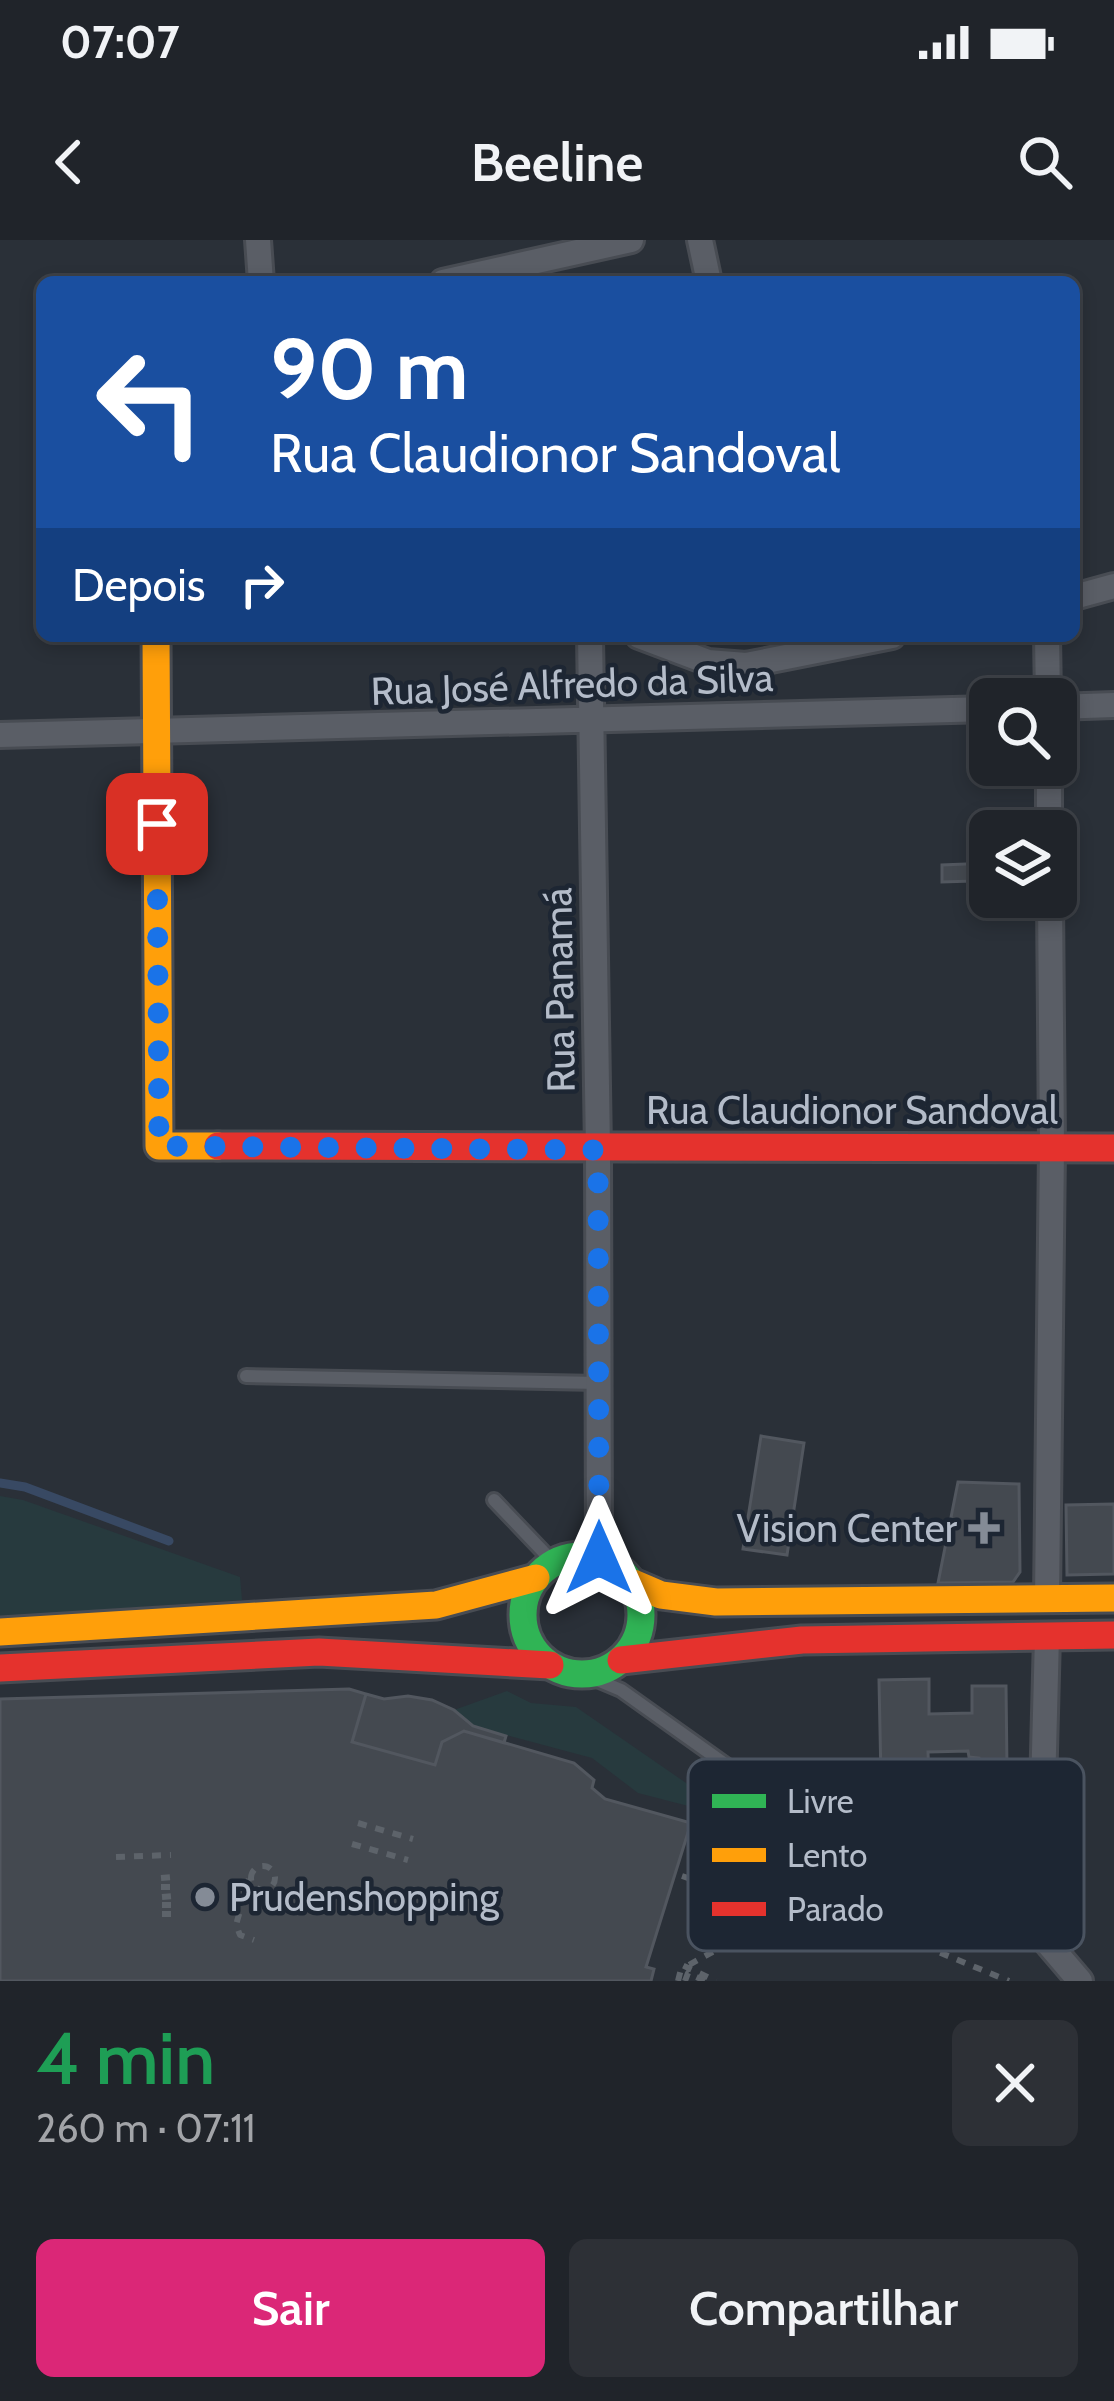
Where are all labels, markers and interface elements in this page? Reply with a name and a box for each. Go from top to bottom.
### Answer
text: 07:07 [60,15,179,69]
icon: back [36,129,102,195]
text: Beeline [471,129,643,195]
icon: search [1012,129,1078,195]
text: 90 m [270,318,468,420]
icon: left [72,324,228,480]
text: Rua Claudionor Sandoval [270,420,840,486]
icon: right [229,552,295,618]
text: Depois [72,558,205,612]
street label: Rua José Alfredo da Silva [370,653,774,715]
map controls [969,678,1077,918]
button: search [969,678,1077,786]
pin [106,773,208,875]
icon: arrive [124,791,190,857]
button: layers [969,810,1077,918]
street label: Rua Panamá [533,887,585,1093]
street label: Rua Claudionor Sandoval [646,1086,1058,1134]
position arrow [536,1495,662,1621]
place label: Vision Center [737,1504,958,1552]
marker: Vision Center [968,1512,1000,1544]
legend [688,1759,1084,1951]
text: Livre [787,1781,854,1821]
text: Lento [787,1835,867,1875]
place label: Prudenshopping [229,1873,499,1921]
marker: Prudenshopping [192,1884,218,1910]
text: Parado [787,1889,884,1929]
text: 4 min [36,2015,215,2102]
button: close [952,2020,1078,2146]
text: 260 m · 07:11 [36,2104,256,2152]
button: Sair [36,2239,545,2377]
button: Compartilhar [569,2239,1078,2377]

